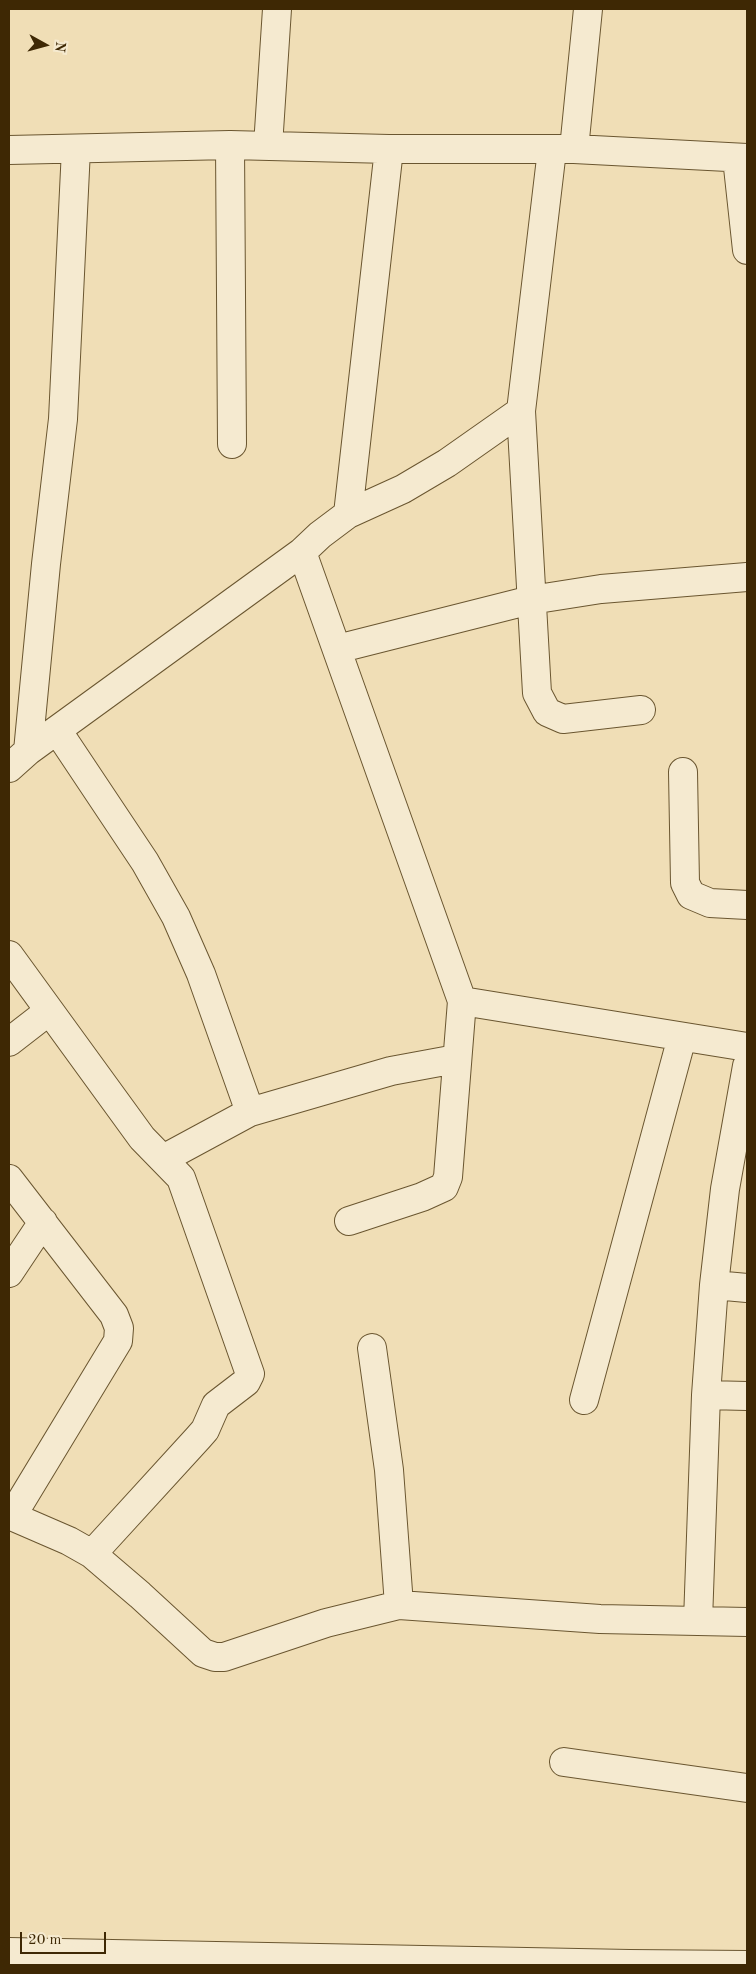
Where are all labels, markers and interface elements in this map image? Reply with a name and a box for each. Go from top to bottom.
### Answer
north arrow [20,20,70,70]
text: N [52,41,67,53]
scale bar [22,1922,109,1954]
text: 20 m [28,1933,62,1948]

